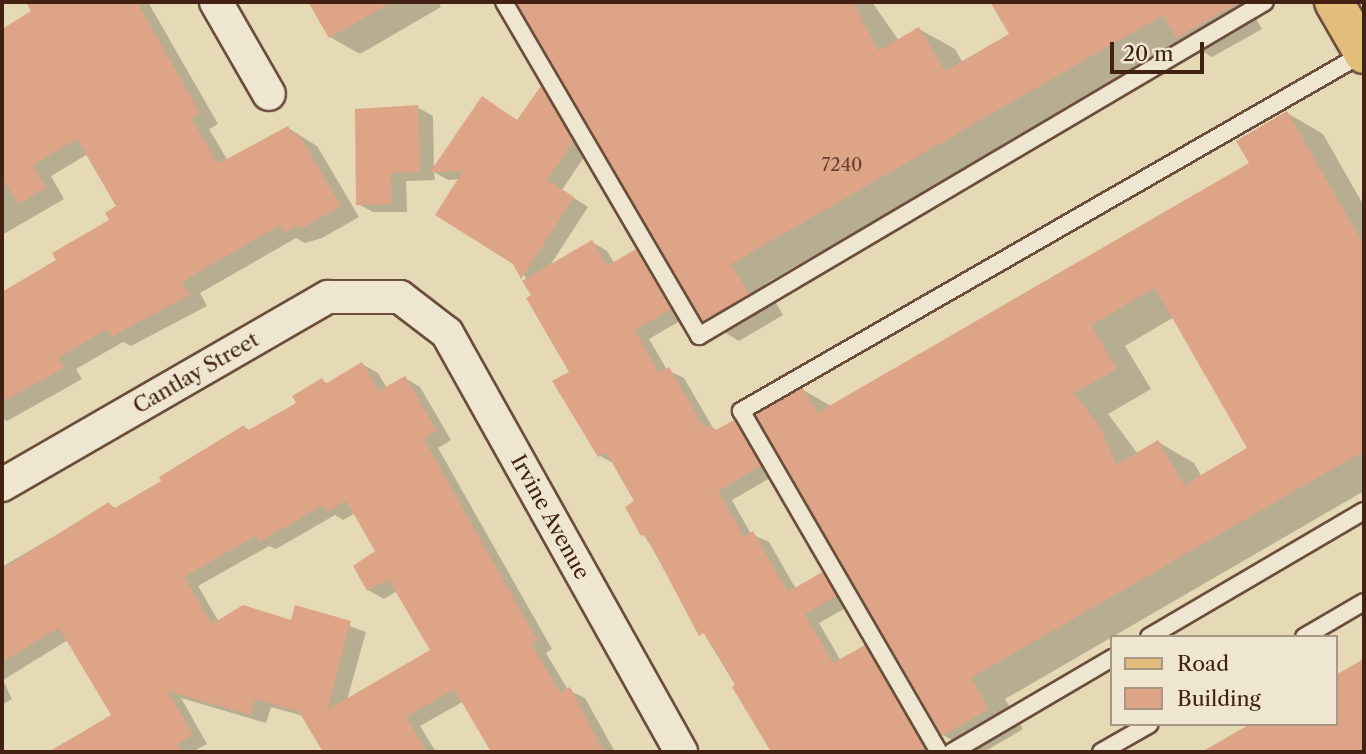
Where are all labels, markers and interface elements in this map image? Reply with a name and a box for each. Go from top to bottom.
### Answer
scale bar [1114,28,1208,72]
text: 20 m [1123,41,1174,66]
house number: 7240 [821,154,863,176]
street label: Cantlay Street [128,327,264,419]
street label: Irvine Avenue [505,450,595,584]
legend [1110,635,1338,726]
text: Road [1177,651,1229,676]
text: Building [1177,686,1261,711]

